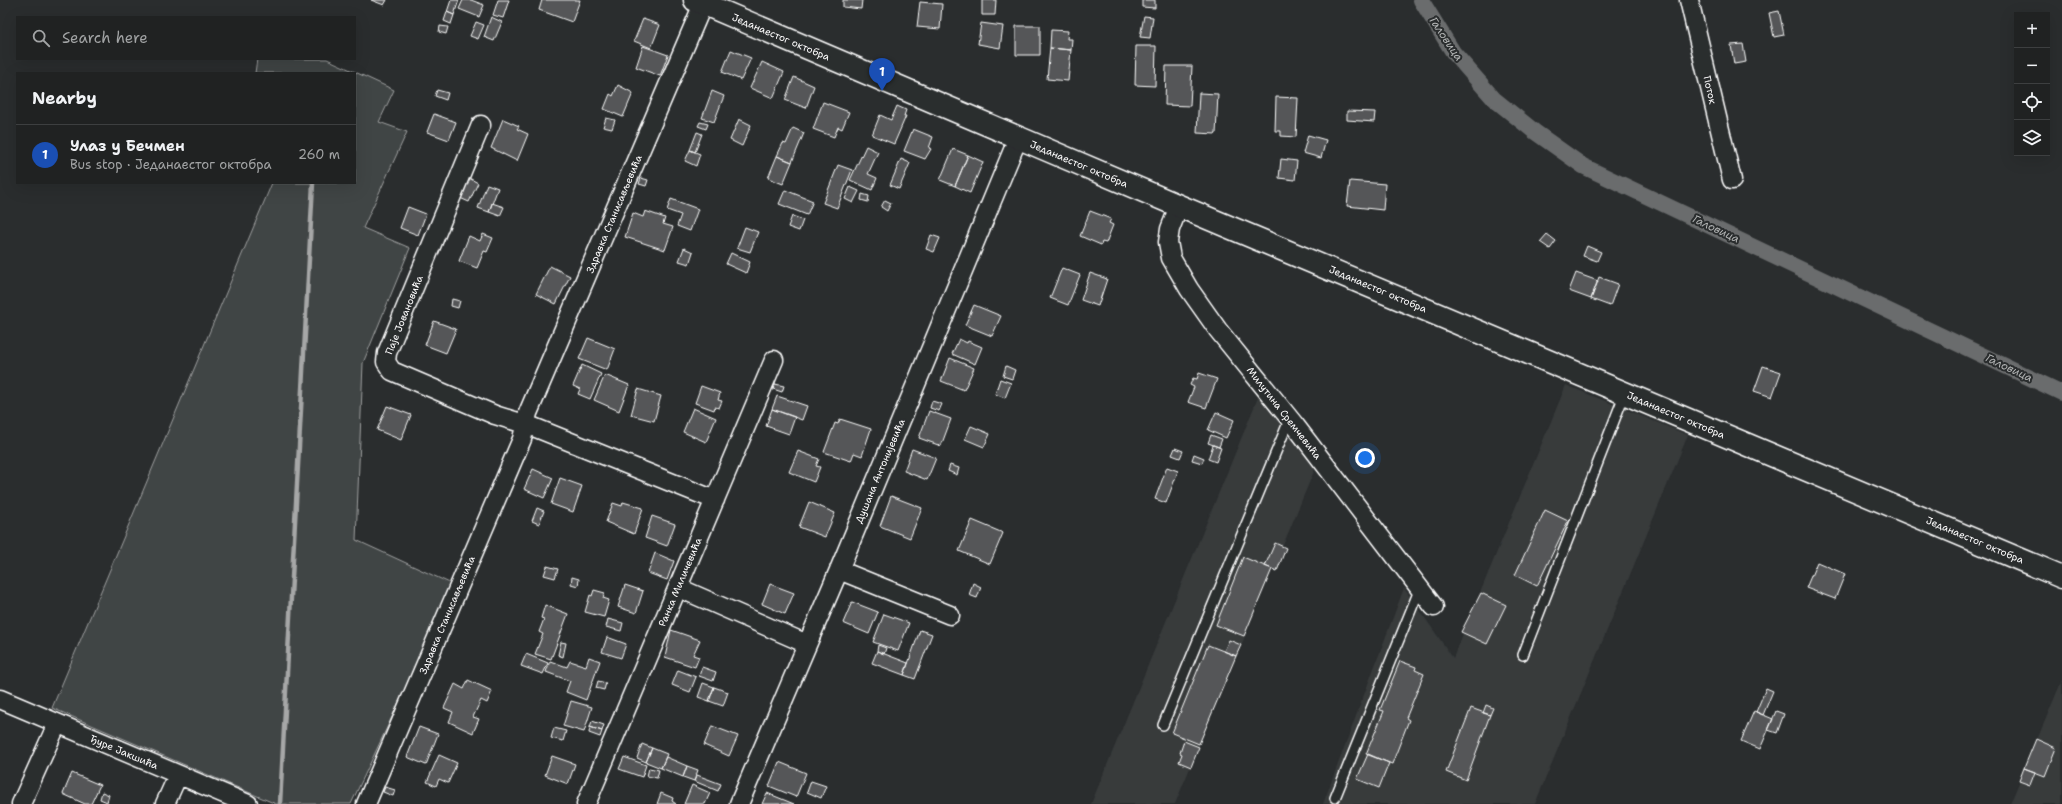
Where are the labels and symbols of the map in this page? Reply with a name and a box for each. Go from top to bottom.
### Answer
street label: Једанаестог октобра [730,10,833,64]
water label: Галовица [1426,14,1466,64]
pin: 1 [869,58,895,91]
street label: Поток [1700,75,1720,106]
street label: Једанаестог октобра [1028,137,1131,191]
street label: Здравка Станисављевића [583,152,645,275]
water label: Галовица [1690,212,1742,246]
street label: Једанаестог октобра [1327,262,1430,316]
street label: Паје Јовановића [382,273,426,356]
water label: Галовица [1983,351,2035,385]
street label: Милутина Сремчевића [1244,364,1325,463]
street label: Једанаестог октобра [1625,388,1728,442]
street label: Душана Антонијевића [852,416,908,525]
your location [1355,448,1375,468]
street label: Једанаестог октобра [1924,513,2027,567]
street label: Ранка Миличевића [655,535,705,628]
street label: Здравка Станисављевића [416,553,478,676]
street label: Ђуре Јакшића [88,732,161,773]

